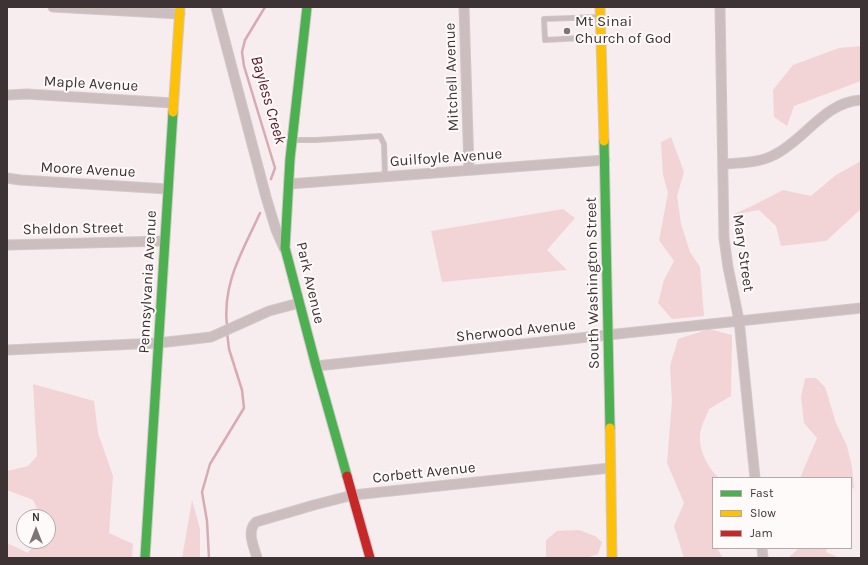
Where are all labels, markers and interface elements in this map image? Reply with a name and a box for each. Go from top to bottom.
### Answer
place label: Mt Sinai Church of God [575,13,672,48]
street label: Mitchell Avenue [441,22,463,132]
marker: Mt Sinai Church of God [562,26,572,36]
water label: Bayless Creek [246,53,290,147]
street label: Maple Avenue [43,73,139,95]
street label: Guilfoyle Avenue [389,145,503,171]
street label: Moore Avenue [40,159,136,181]
street label: South Washington Street [582,197,604,369]
street label: Pennsylvania Avenue [135,210,161,354]
street label: Mary Street [729,213,757,293]
street label: Sheldon Street [22,219,124,239]
street label: Park Avenue [292,240,328,326]
street label: Sherwood Avenue [455,316,577,346]
street label: Corbett Avenue [372,459,476,487]
legend [712,477,852,549]
text: Fast [750,486,773,500]
text: Slow [750,506,776,520]
north arrow [16,509,56,549]
text: N [32,511,40,524]
text: Jam [750,526,773,540]

